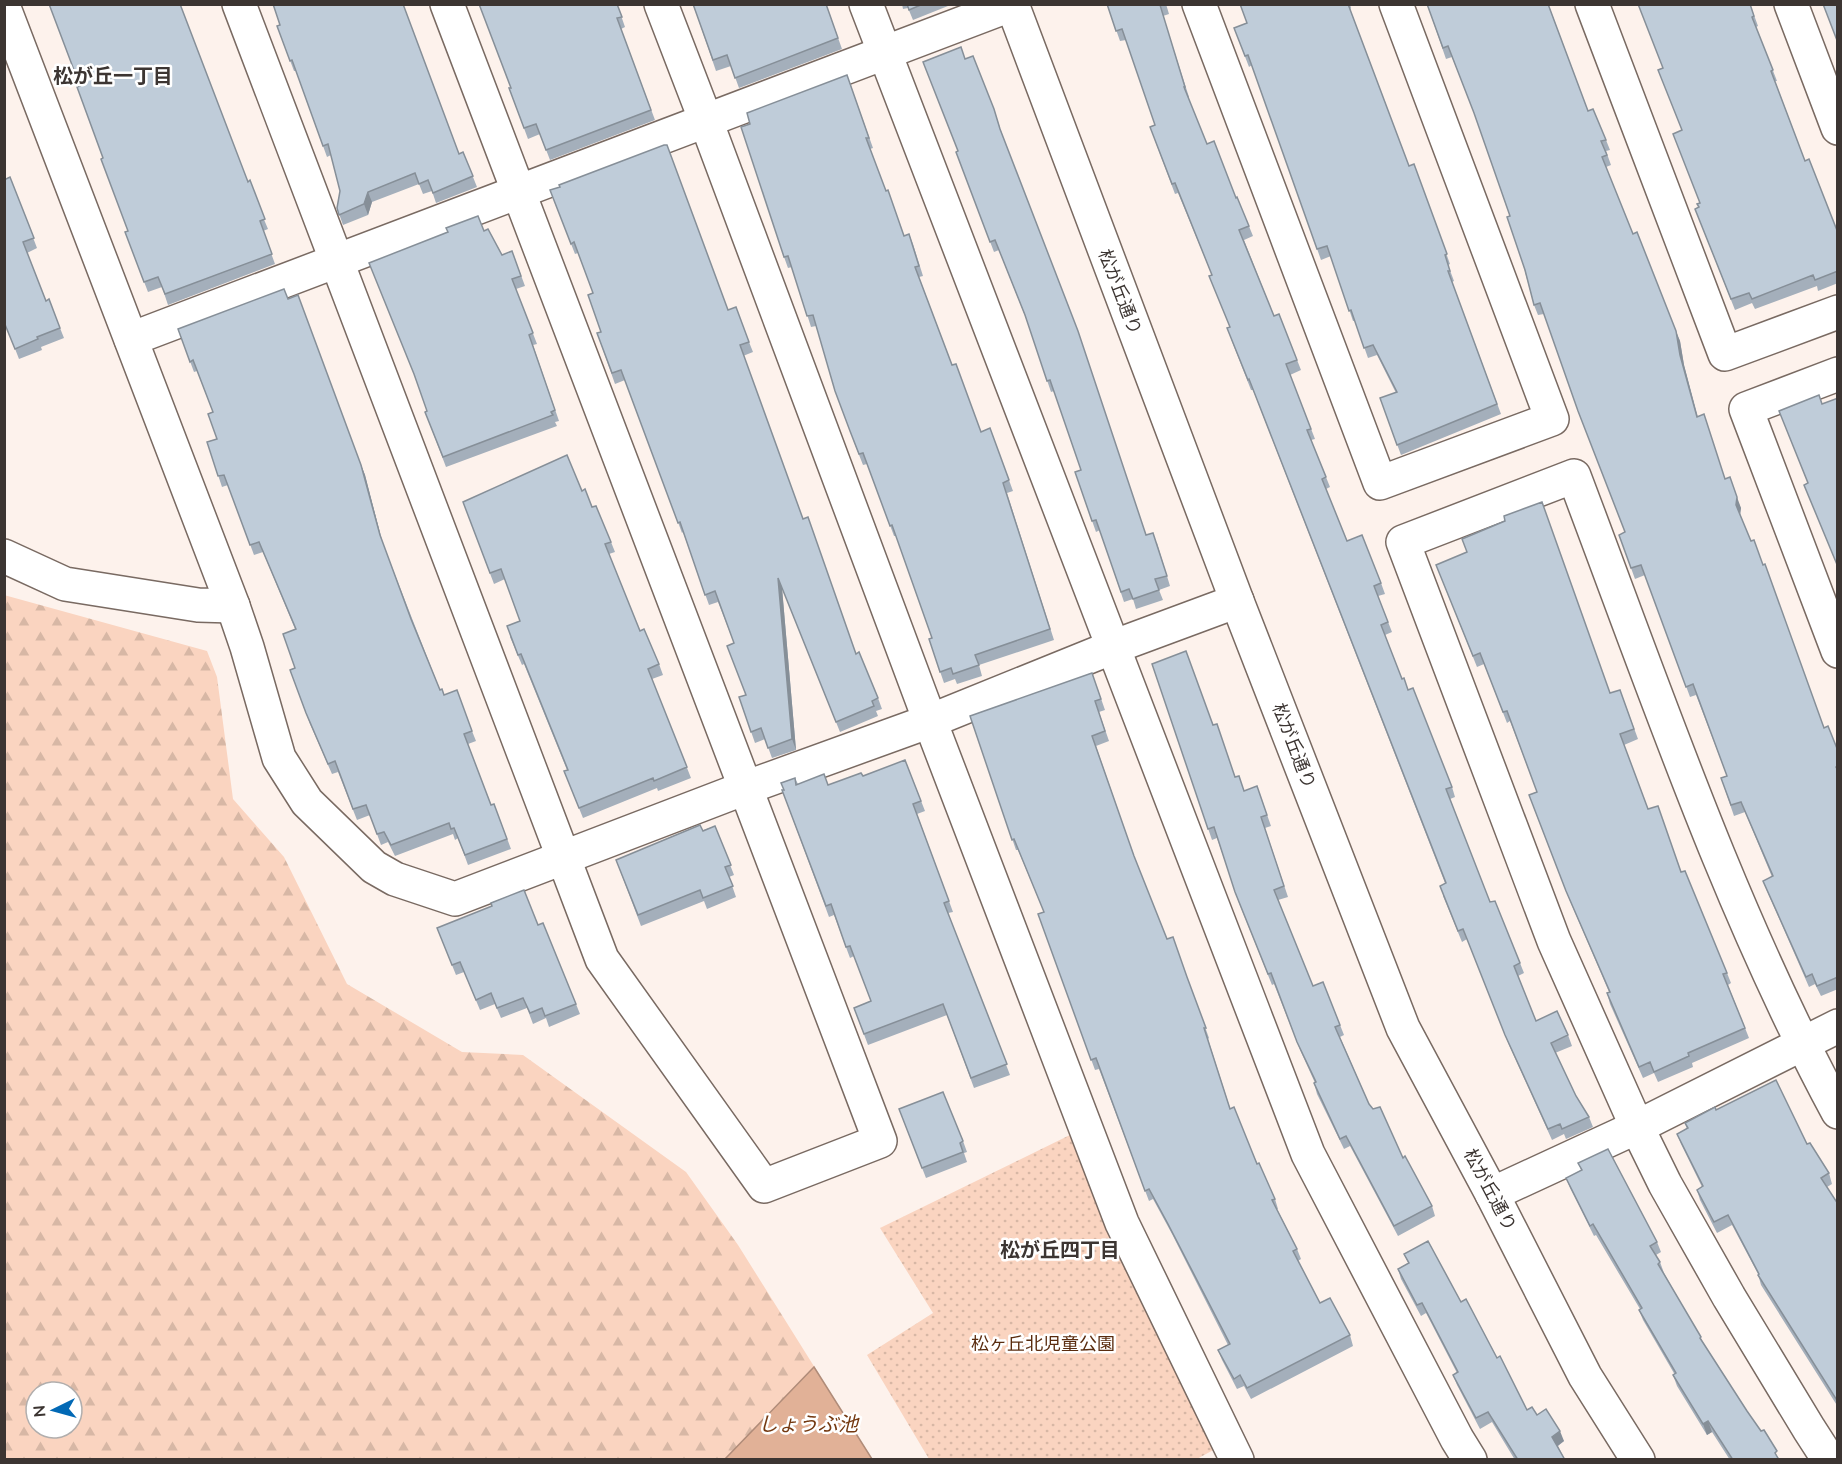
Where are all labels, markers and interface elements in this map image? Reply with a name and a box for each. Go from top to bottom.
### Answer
district label: 松が丘一丁目 [53,63,173,90]
street label: 松が丘通り [1093,246,1147,338]
street label: 松が丘通り [1267,700,1321,792]
street label: 松が丘通り [1458,1145,1522,1235]
district label: 松が丘四丁目 [1000,1237,1120,1264]
park label: 松ヶ丘北児童公園 [971,1332,1115,1356]
north arrow [24,1380,84,1440]
text: N [29,1404,52,1418]
water label: しょうぶ池 [758,1411,860,1438]

